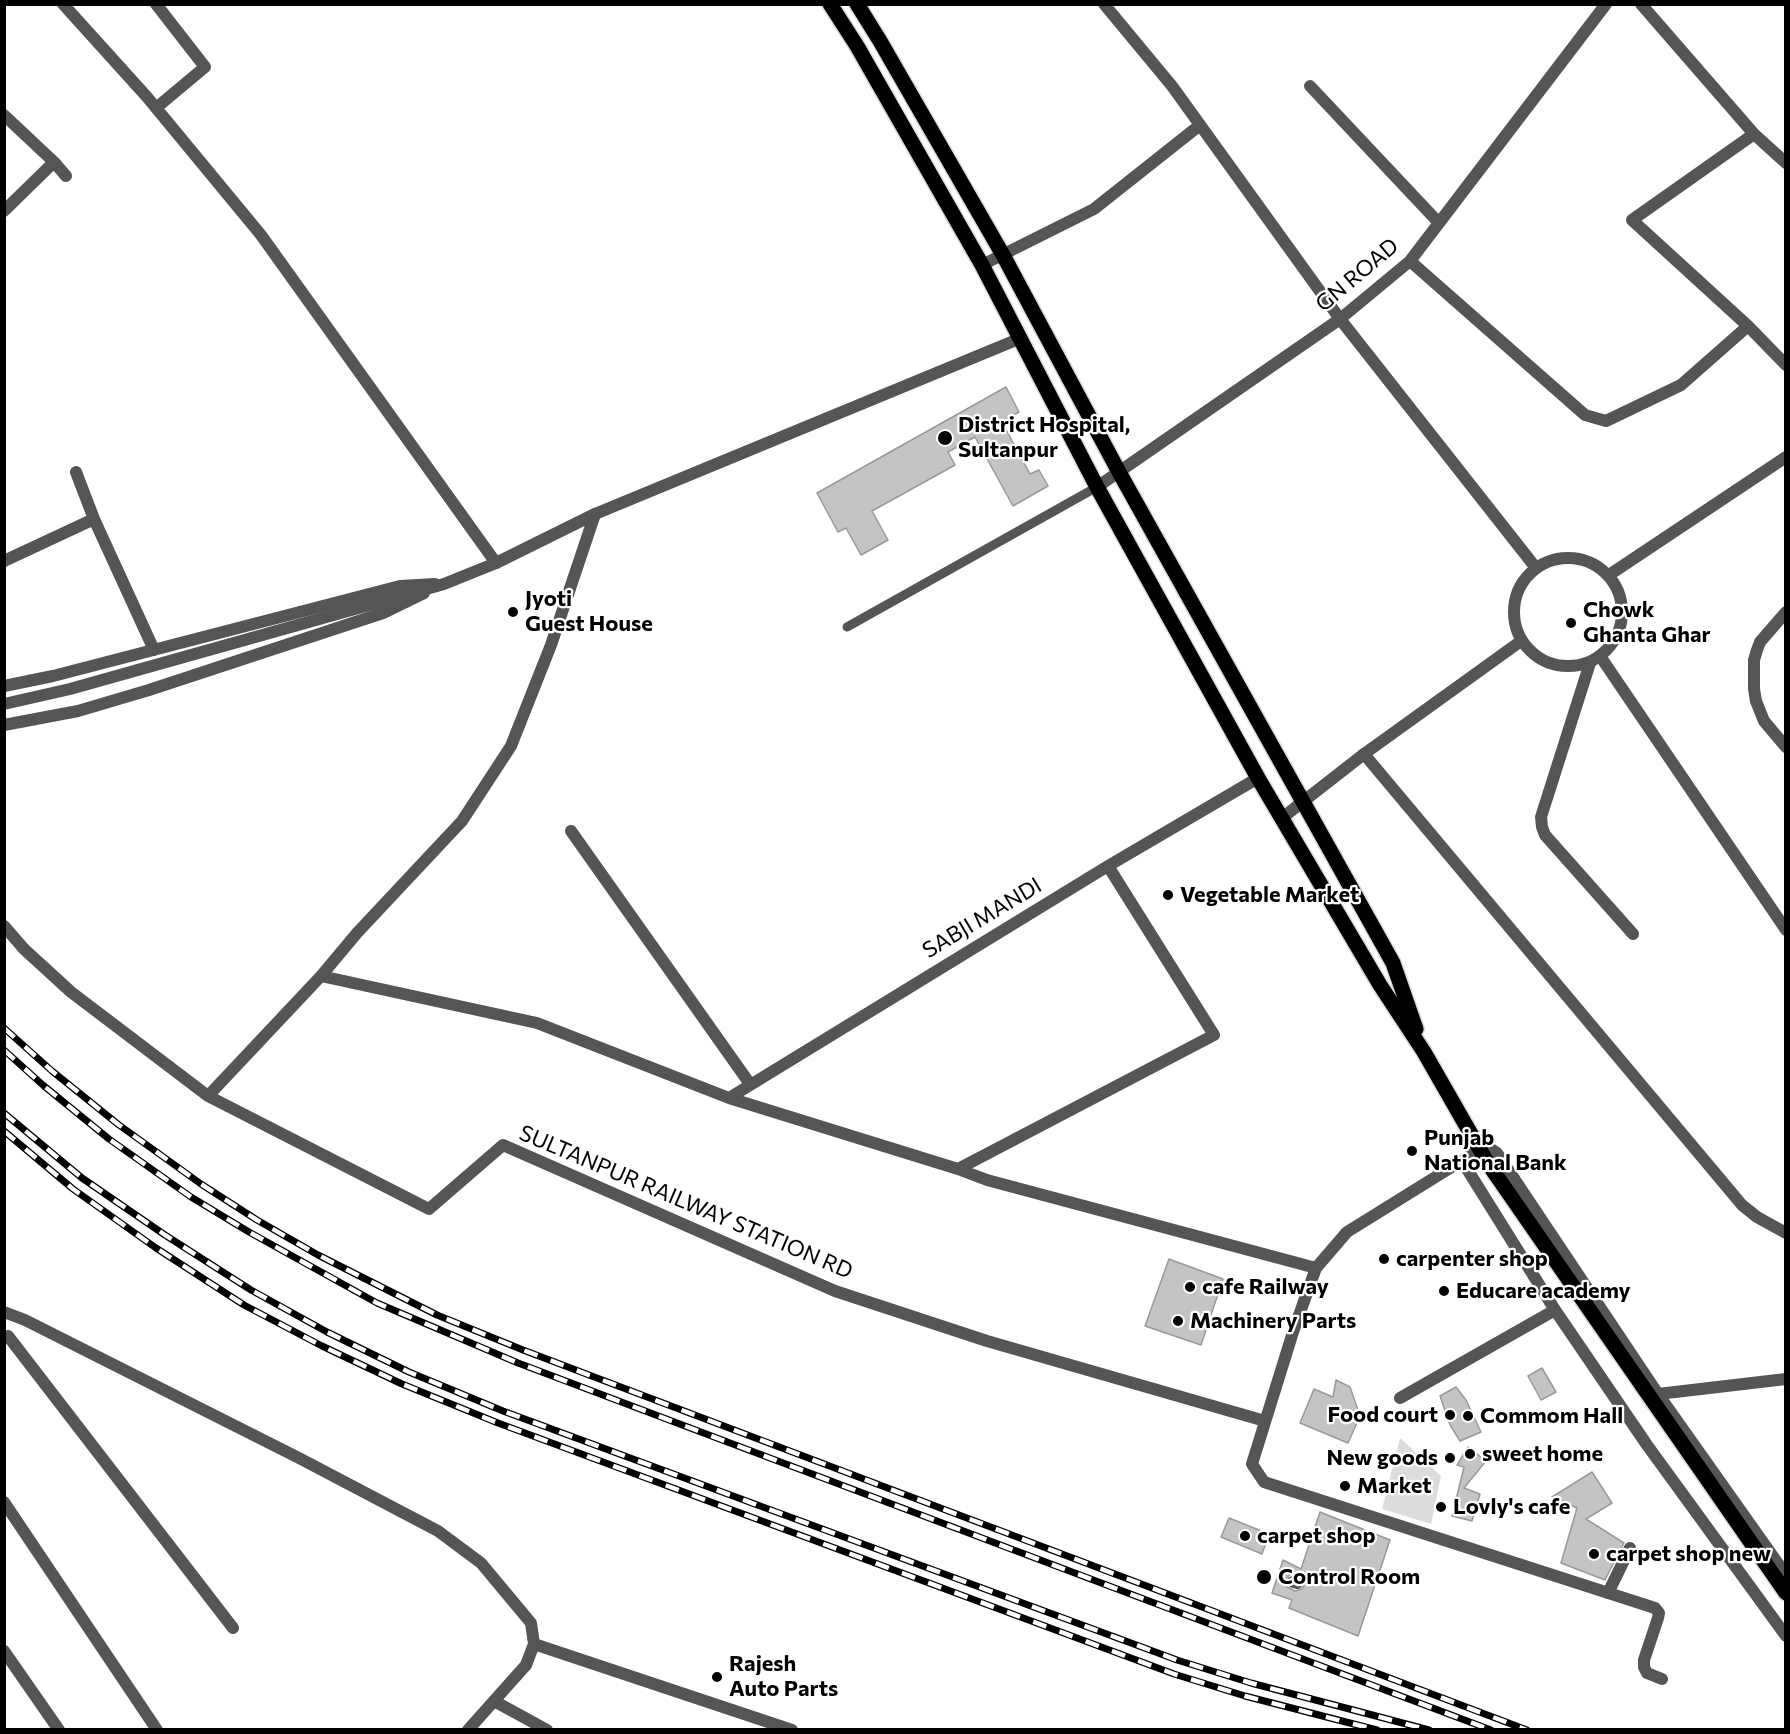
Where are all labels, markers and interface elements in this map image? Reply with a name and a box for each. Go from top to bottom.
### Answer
street label: GN ROAD [1310,233,1404,317]
place label: District Hospital, Sultanpur [958,412,1130,464]
marker: District Hospital, Sultanpur [936,429,954,447]
place label: Jyoti Guest House [525,586,653,638]
place label: Chowk Ghanta Ghar [1583,597,1711,648]
marker: Jyoti Guest House [506,605,520,619]
marker: Chowk Ghanta Ghar [1564,616,1578,630]
street label: SABJI MANDI [918,872,1046,964]
place label: Vegetable Market [1180,882,1359,908]
marker: Vegetable Market [1161,888,1175,902]
street label: SULTANPUR RAILWAY STATION RD [515,1120,857,1284]
place label: Punjab National Bank [1424,1125,1567,1176]
marker: Punjab National Bank [1405,1144,1419,1158]
place label: carpenter shop [1396,1246,1548,1272]
marker: carpenter shop [1377,1252,1391,1266]
place label: cafe Railway [1202,1274,1329,1300]
place label: Educare academy [1456,1278,1631,1304]
marker: cafe Railway [1183,1280,1197,1294]
marker: Educare academy [1437,1284,1451,1298]
place label: Machinery Parts [1190,1308,1356,1334]
marker: Machinery Parts [1171,1314,1185,1328]
place label: Food court [1327,1402,1438,1428]
place label: Commom Hall [1480,1403,1623,1429]
marker: Food court [1443,1408,1457,1422]
marker: Commom Hall [1461,1409,1475,1423]
place label: sweet home [1482,1441,1603,1467]
place label: New goods [1327,1445,1438,1471]
marker: sweet home [1463,1447,1477,1461]
marker: New goods [1443,1451,1457,1465]
place label: Market [1357,1473,1431,1499]
marker: Market [1338,1479,1352,1493]
place label: Lovly's cafe [1453,1494,1570,1520]
marker: Lovly's cafe [1434,1500,1448,1514]
place label: carpet shop [1257,1523,1375,1549]
marker: carpet shop [1238,1529,1252,1543]
place label: carpet shop new [1606,1541,1771,1567]
marker: carpet shop new [1587,1547,1601,1561]
place label: Control Room [1278,1564,1420,1590]
marker: Control Room [1255,1568,1273,1586]
place label: Rajesh Auto Parts [729,1651,838,1702]
marker: Rajesh Auto Parts [710,1670,724,1684]

